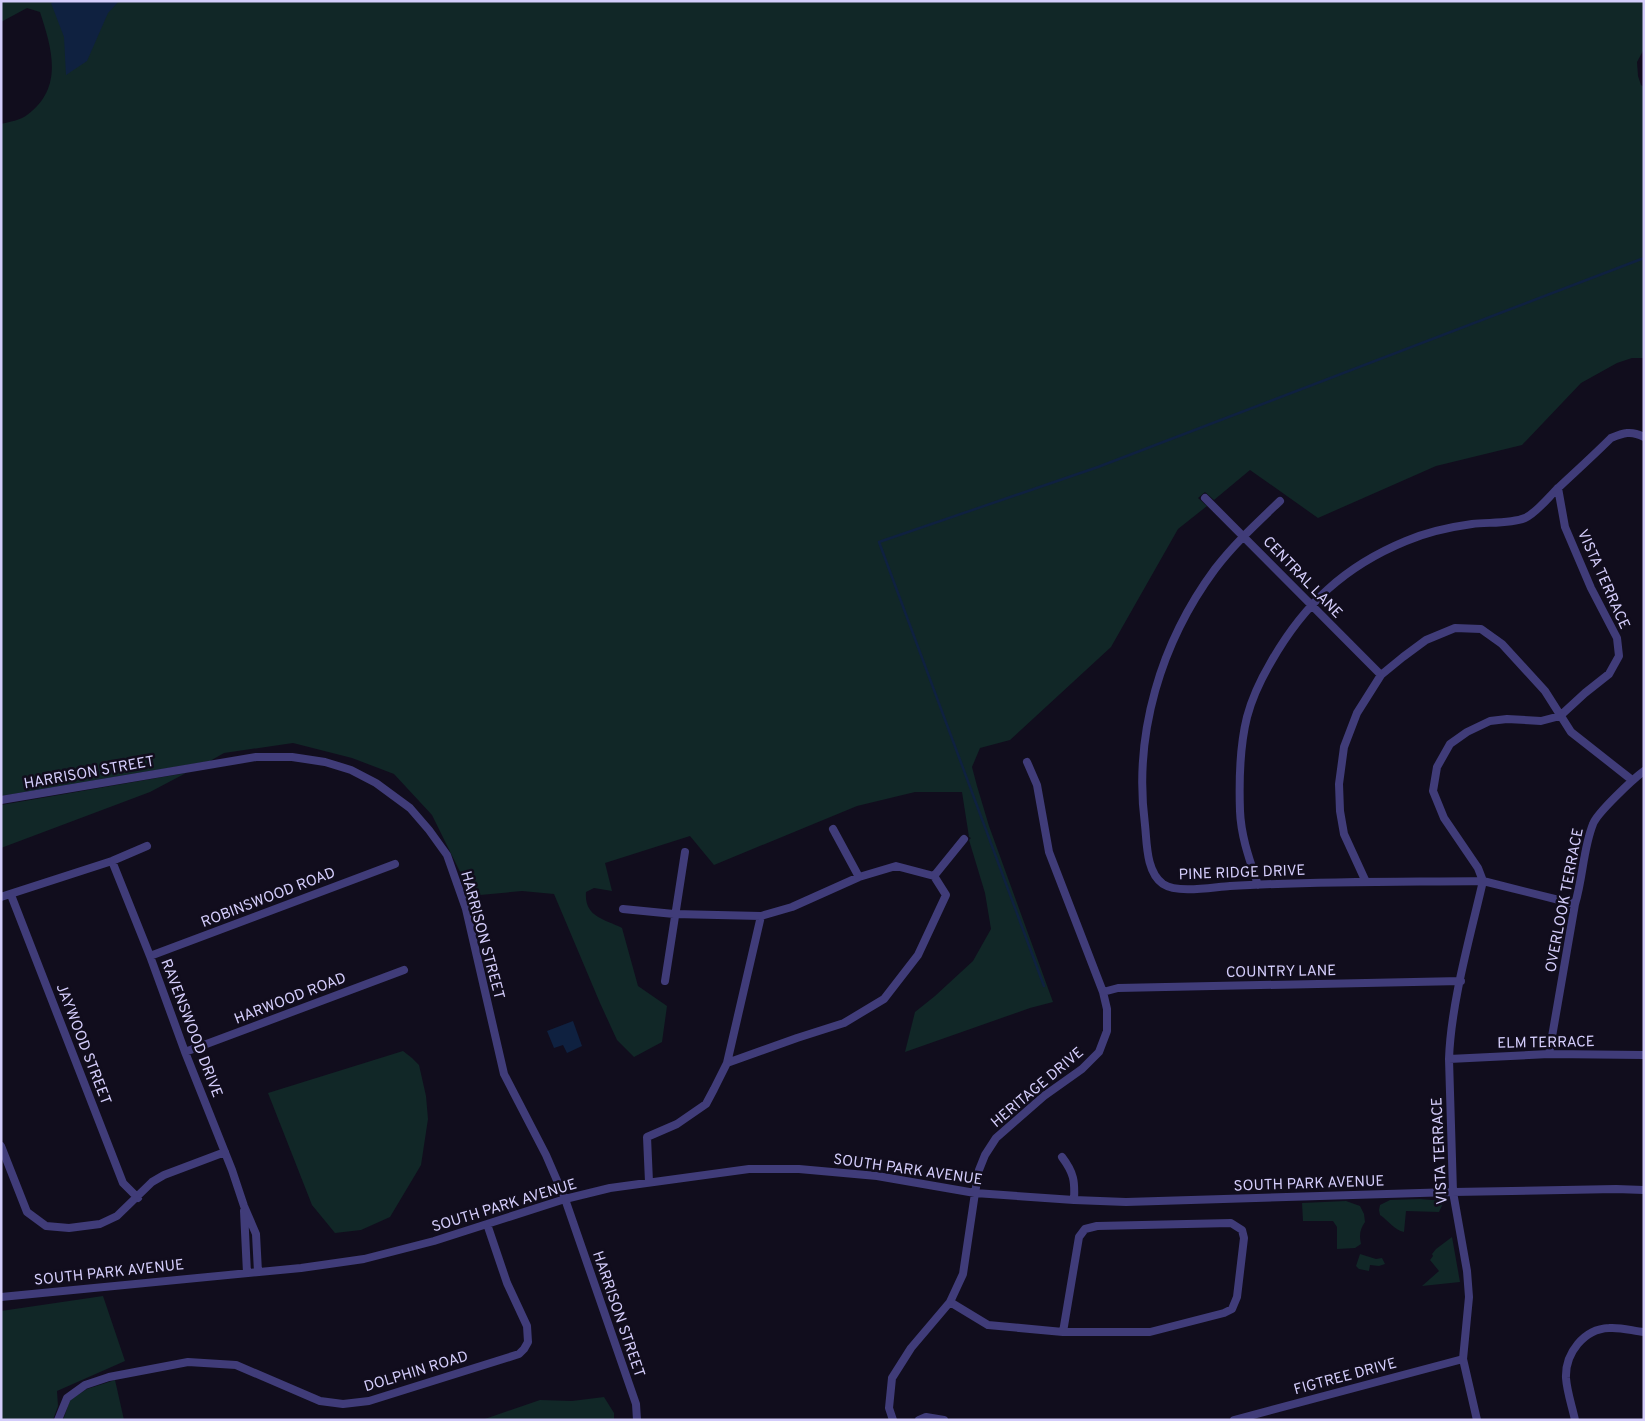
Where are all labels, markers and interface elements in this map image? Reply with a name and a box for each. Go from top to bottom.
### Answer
street label: VISTA TERRACE [1572,527,1633,633]
street label: CENTRAL LANE [1258,533,1346,623]
street label: HARRISON STREET [22,753,156,794]
street label: OVERLOOK TERRACE [1542,826,1589,974]
street label: PINE RIDGE DRIVE [1178,862,1306,885]
street label: ROBINSWOOD ROAD [199,864,339,933]
street label: HARRISON STREET [455,869,508,1002]
street label: RAVENSWOOD DRIVE [155,956,226,1101]
street label: COUNTRY LANE [1226,962,1336,983]
street label: HARWOOD ROAD [232,969,349,1029]
street label: JAYWOOD STREET [51,981,114,1108]
street label: ELM TERRACE [1497,1033,1595,1054]
street label: HERITAGE DRIVE [988,1044,1088,1133]
street label: VISTA TERRACE [1428,1097,1453,1205]
street label: SOUTH PARK AVENUE [832,1151,984,1190]
street label: SOUTH PARK AVENUE [1233,1172,1385,1197]
street label: SOUTH PARK AVENUE [430,1175,579,1238]
street label: HARRISON STREET [587,1249,648,1380]
street label: SOUTH PARK AVENUE [33,1256,185,1291]
street label: DOLPHIN ROAD [362,1348,471,1397]
street label: FIGTREE DRIVE [1292,1355,1399,1400]

